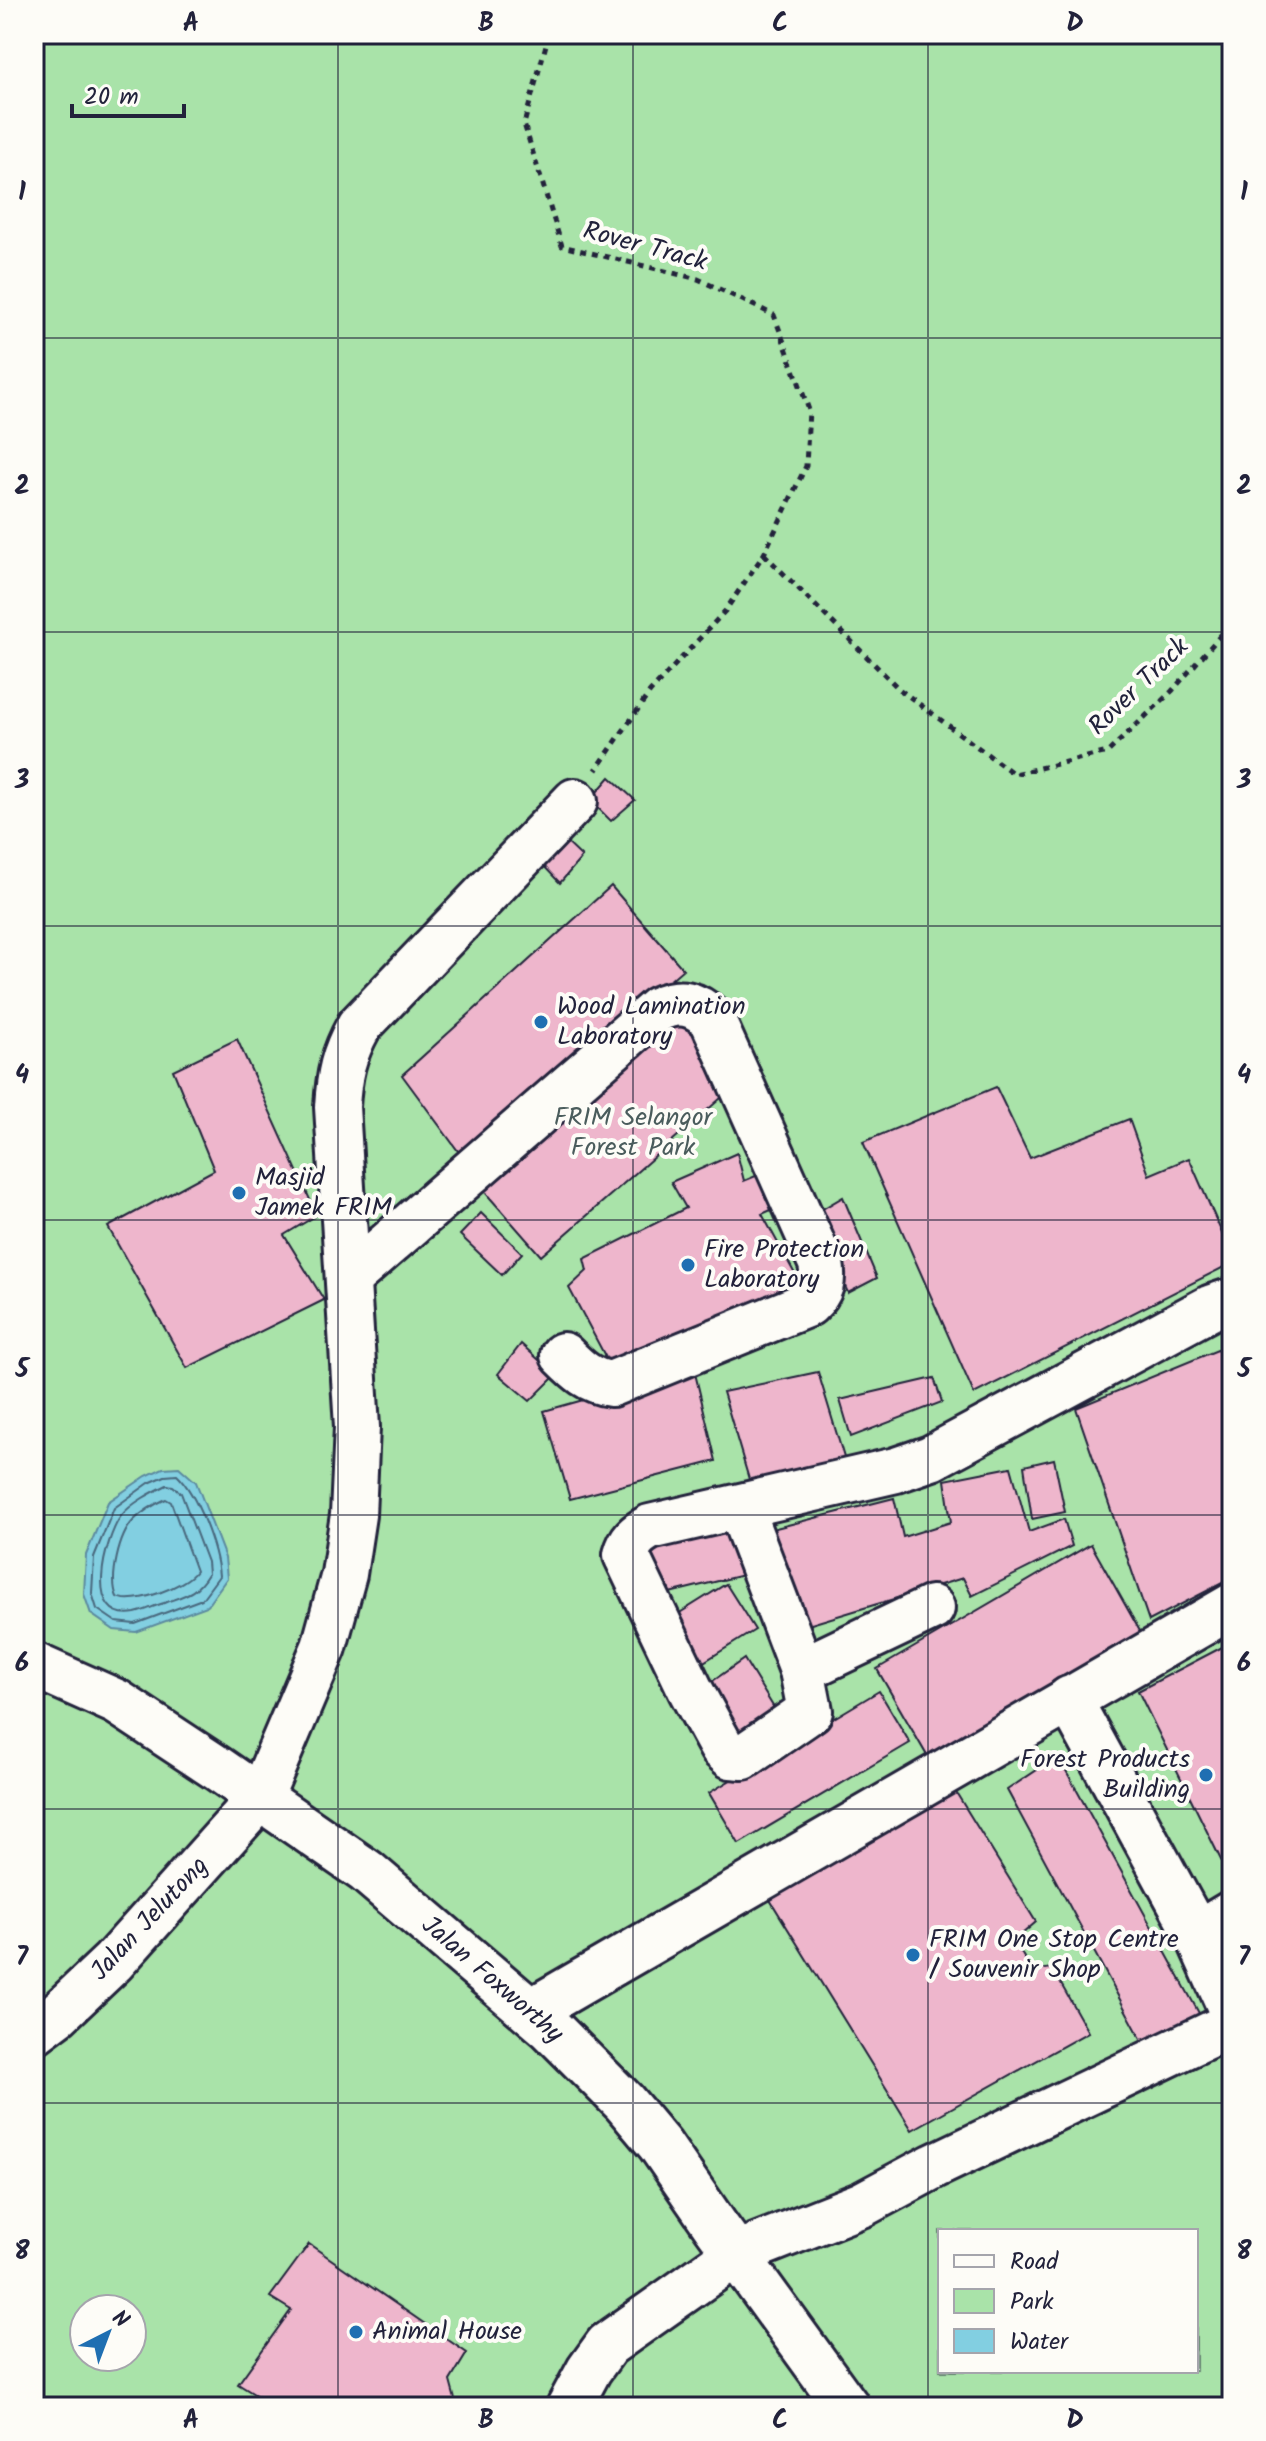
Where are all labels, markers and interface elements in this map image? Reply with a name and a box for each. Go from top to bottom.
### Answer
text: A [183,3,199,45]
text: B [478,3,494,45]
text: C [772,3,788,45]
text: D [1066,3,1084,45]
scale bar [72,68,184,118]
text: 20 m [84,78,139,117]
text: 1 [18,172,26,214]
text: 1 [1240,172,1248,214]
street label: Rover Track [578,210,713,284]
text: 2 [14,466,30,508]
text: 2 [1236,466,1252,508]
street label: Rover Track [1079,627,1200,746]
text: 3 [14,760,29,802]
text: 3 [1236,760,1251,802]
place label: Wood Lamination Laboratory [557,986,746,1058]
marker: Wood Lamination Laboratory [532,1013,550,1031]
text: 4 [15,1055,29,1097]
text: 4 [1237,1055,1251,1097]
park label: FRIM Selangor Forest Park [554,1097,714,1169]
place label: Masjid Jamek FRIM [255,1157,392,1229]
marker: Masjid Jamek FRIM [230,1184,248,1202]
place label: Fire Protection Laboratory [704,1229,864,1301]
marker: Fire Protection Laboratory [679,1256,697,1274]
text: 5 [14,1349,30,1391]
text: 5 [1236,1349,1252,1391]
text: 6 [15,1643,29,1685]
text: 6 [1237,1643,1251,1685]
place label: Forest Products Building [1020,1739,1190,1811]
marker: Forest Products Building [1197,1766,1215,1784]
street label: Jalan Jelutong [81,1847,219,1991]
street label: Jalan Foxworthy [411,1906,573,2055]
place label: FRIM One Stop Centre / Souvenir Shop [929,1919,1179,1991]
text: 7 [16,1937,29,1979]
text: 7 [1238,1937,1251,1979]
marker: FRIM One Stop Centre / Souvenir Shop [904,1946,922,1964]
legend [938,2229,1198,2373]
text: 8 [14,2231,30,2273]
text: 8 [1236,2231,1252,2273]
text: Road [1010,2243,1059,2282]
text: Park [1010,2283,1054,2322]
north arrow [68,2293,148,2373]
text: N [103,2302,137,2338]
place label: Animal House [372,2311,522,2353]
marker: Animal House [347,2323,365,2341]
text: Water [1010,2323,1070,2362]
text: A [183,2400,199,2441]
text: B [478,2400,494,2441]
text: C [772,2400,788,2441]
text: D [1066,2400,1084,2441]

